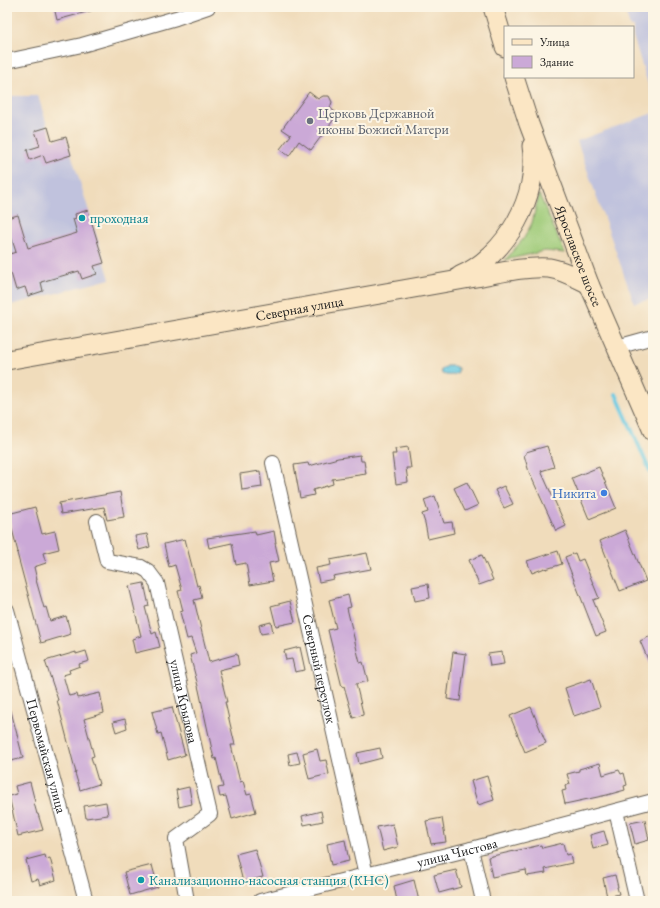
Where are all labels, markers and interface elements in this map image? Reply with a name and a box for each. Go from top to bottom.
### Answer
legend [504,26,634,78]
text: Улица [539,34,570,50]
text: Здание [540,54,574,70]
place label: Церковь Державной иконы Божией Матери [318,104,449,138]
marker: Церковь Державной иконы Божией Матери [305,116,315,126]
street label: Ярославское шоссе [551,201,607,310]
place label: проходная [90,209,149,227]
marker: проходная [77,213,87,223]
street label: Северная улица [254,292,345,325]
place label: Никита [552,484,596,502]
marker: Никита [599,488,609,498]
street label: Северный переулок [298,612,341,726]
street label: улица Крылова [166,657,203,745]
street label: Первомайская улица [22,696,71,816]
street label: улица Чистова [415,833,500,871]
place label: Канализационно-насосная станция (КНС) [149,871,389,889]
marker: Канализационно-насосная станция (КНС) [136,875,146,885]

